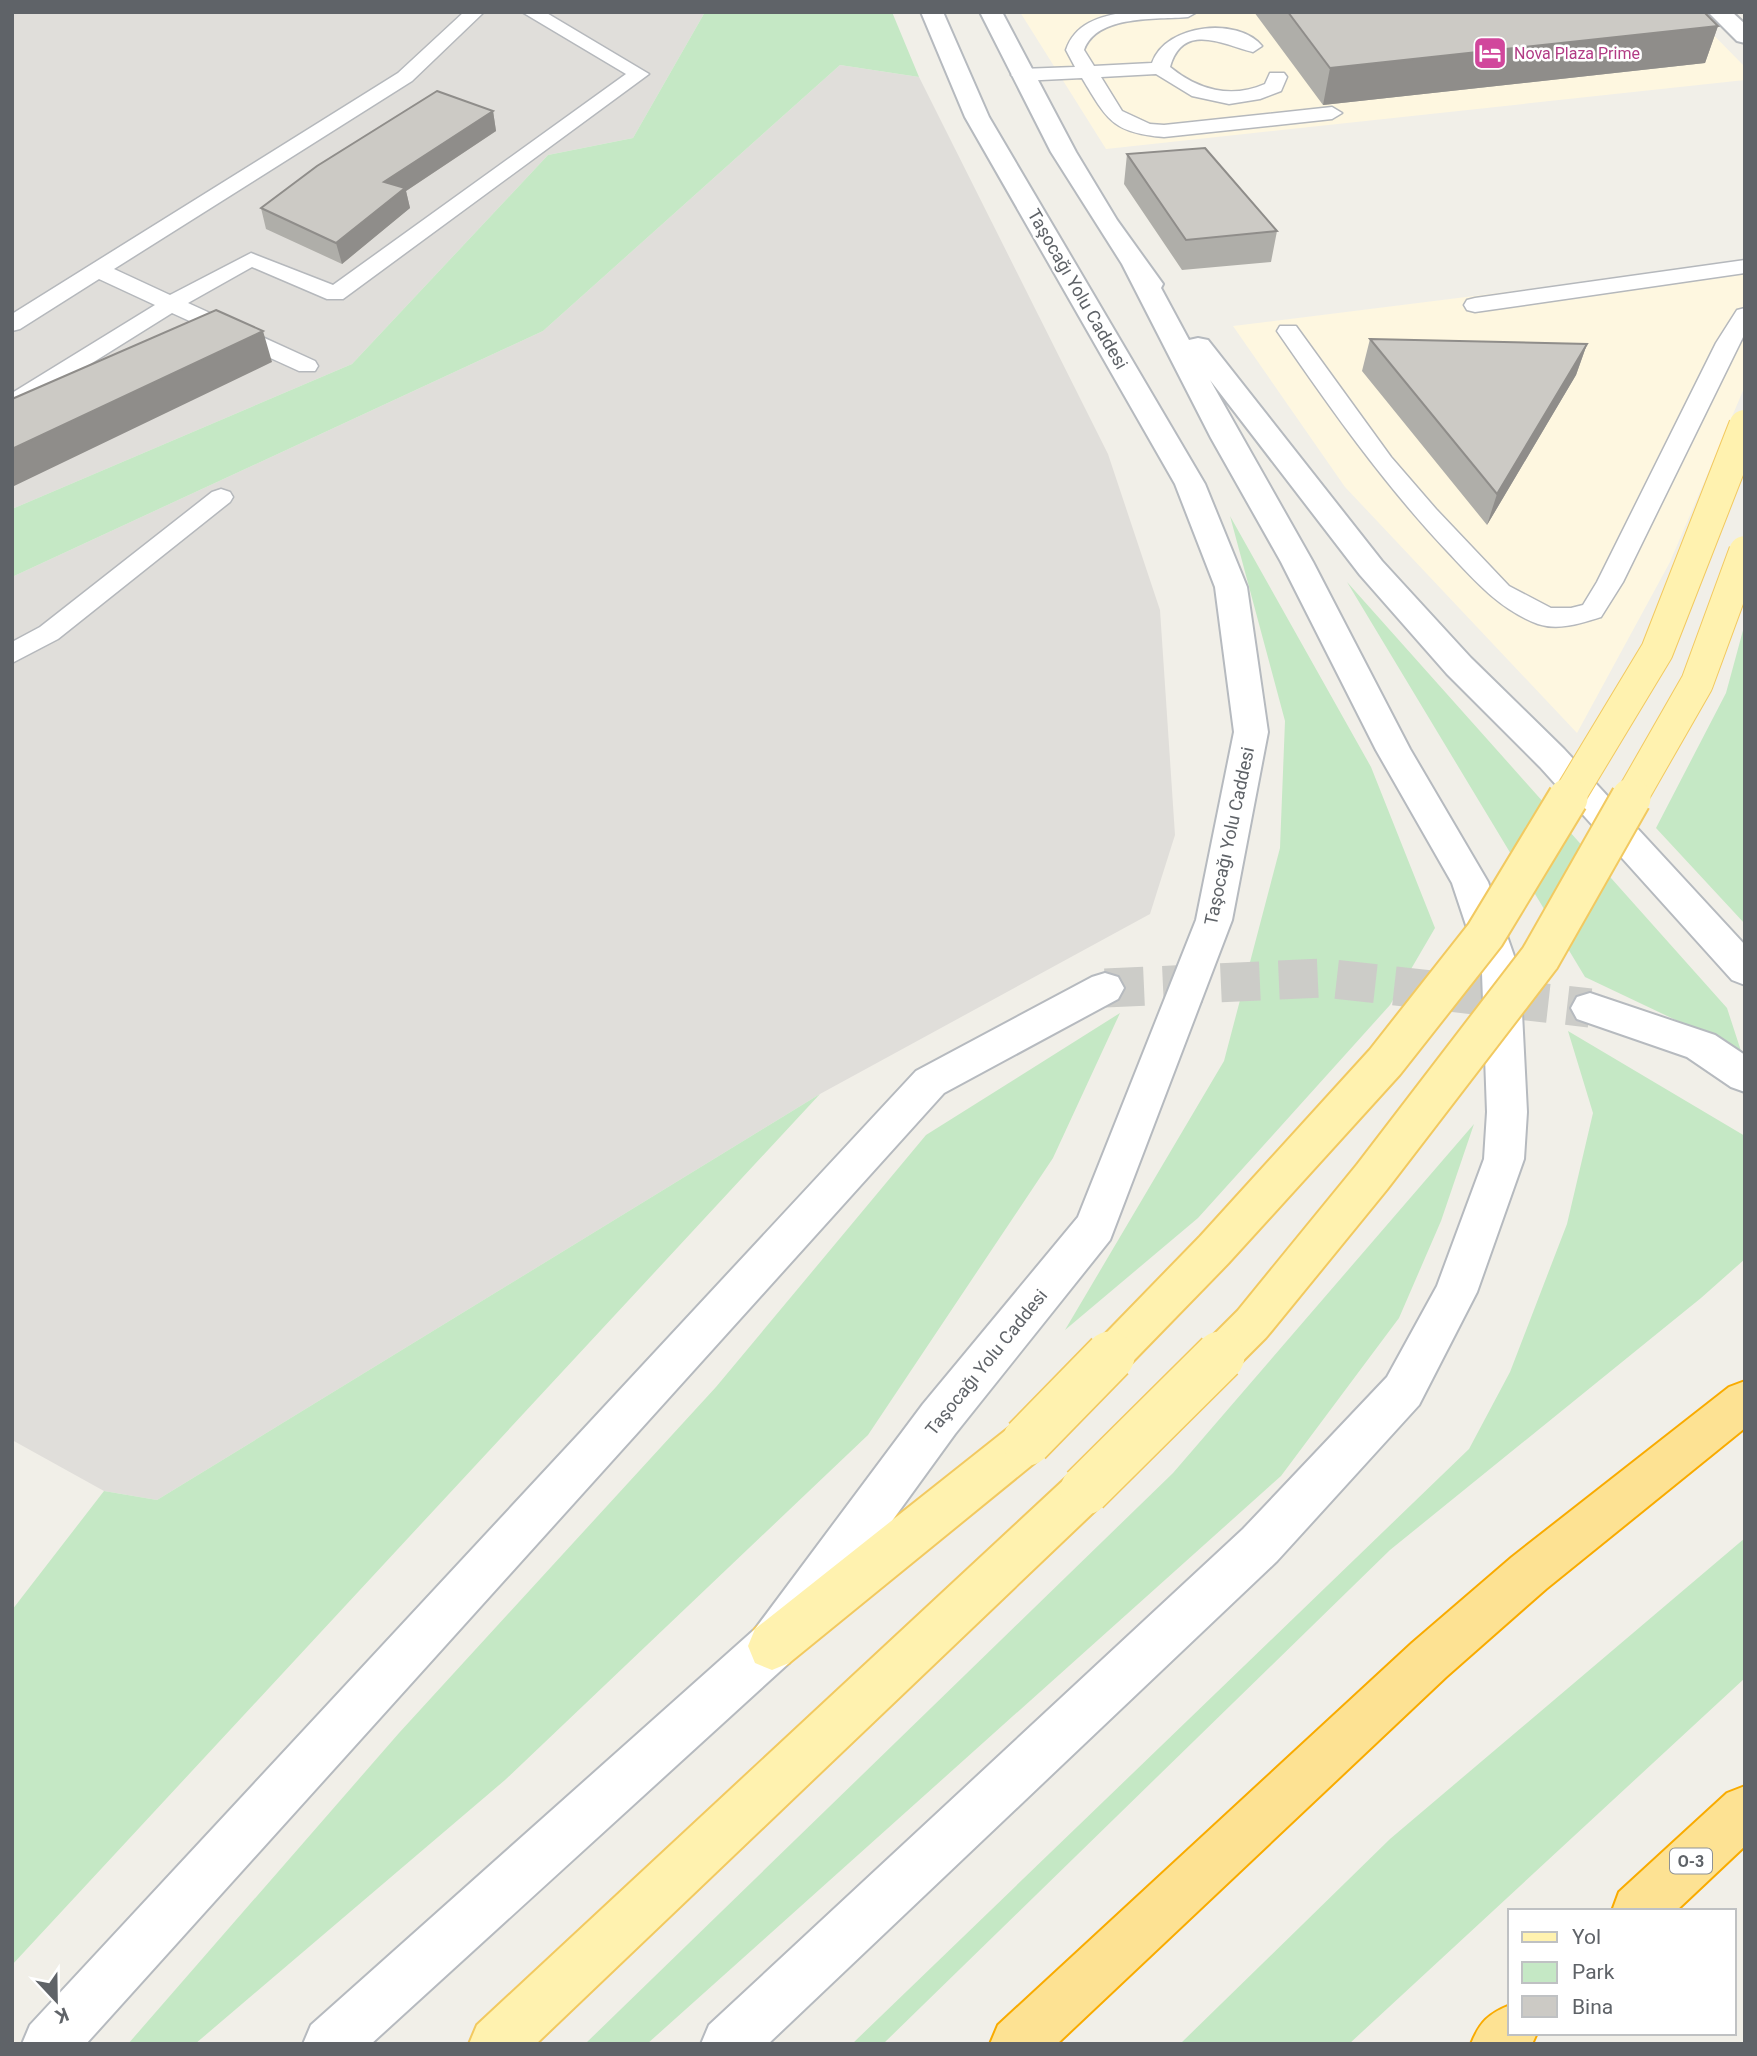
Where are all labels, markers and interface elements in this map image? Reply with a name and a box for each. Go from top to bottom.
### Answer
hotel icon: Nova Plaza Prime [1471,34,1509,72]
place label: Nova Plaza Prime [1514,44,1640,63]
street label: Taşocağı Yolu Caddesi [1023,205,1133,373]
street label: Taşocağı Yolu Caddesi [1200,745,1258,927]
street label: Taşocağı Yolu Caddesi [921,1285,1051,1439]
road number: O-3 [1670,1848,1712,1873]
legend [1508,1909,1736,2035]
text: Yol [1572,1925,1601,1949]
text: Park [1572,1960,1615,1984]
north arrow [21,1965,91,2035]
text: Bina [1572,1995,1613,2019]
text: K [51,2002,72,2029]

